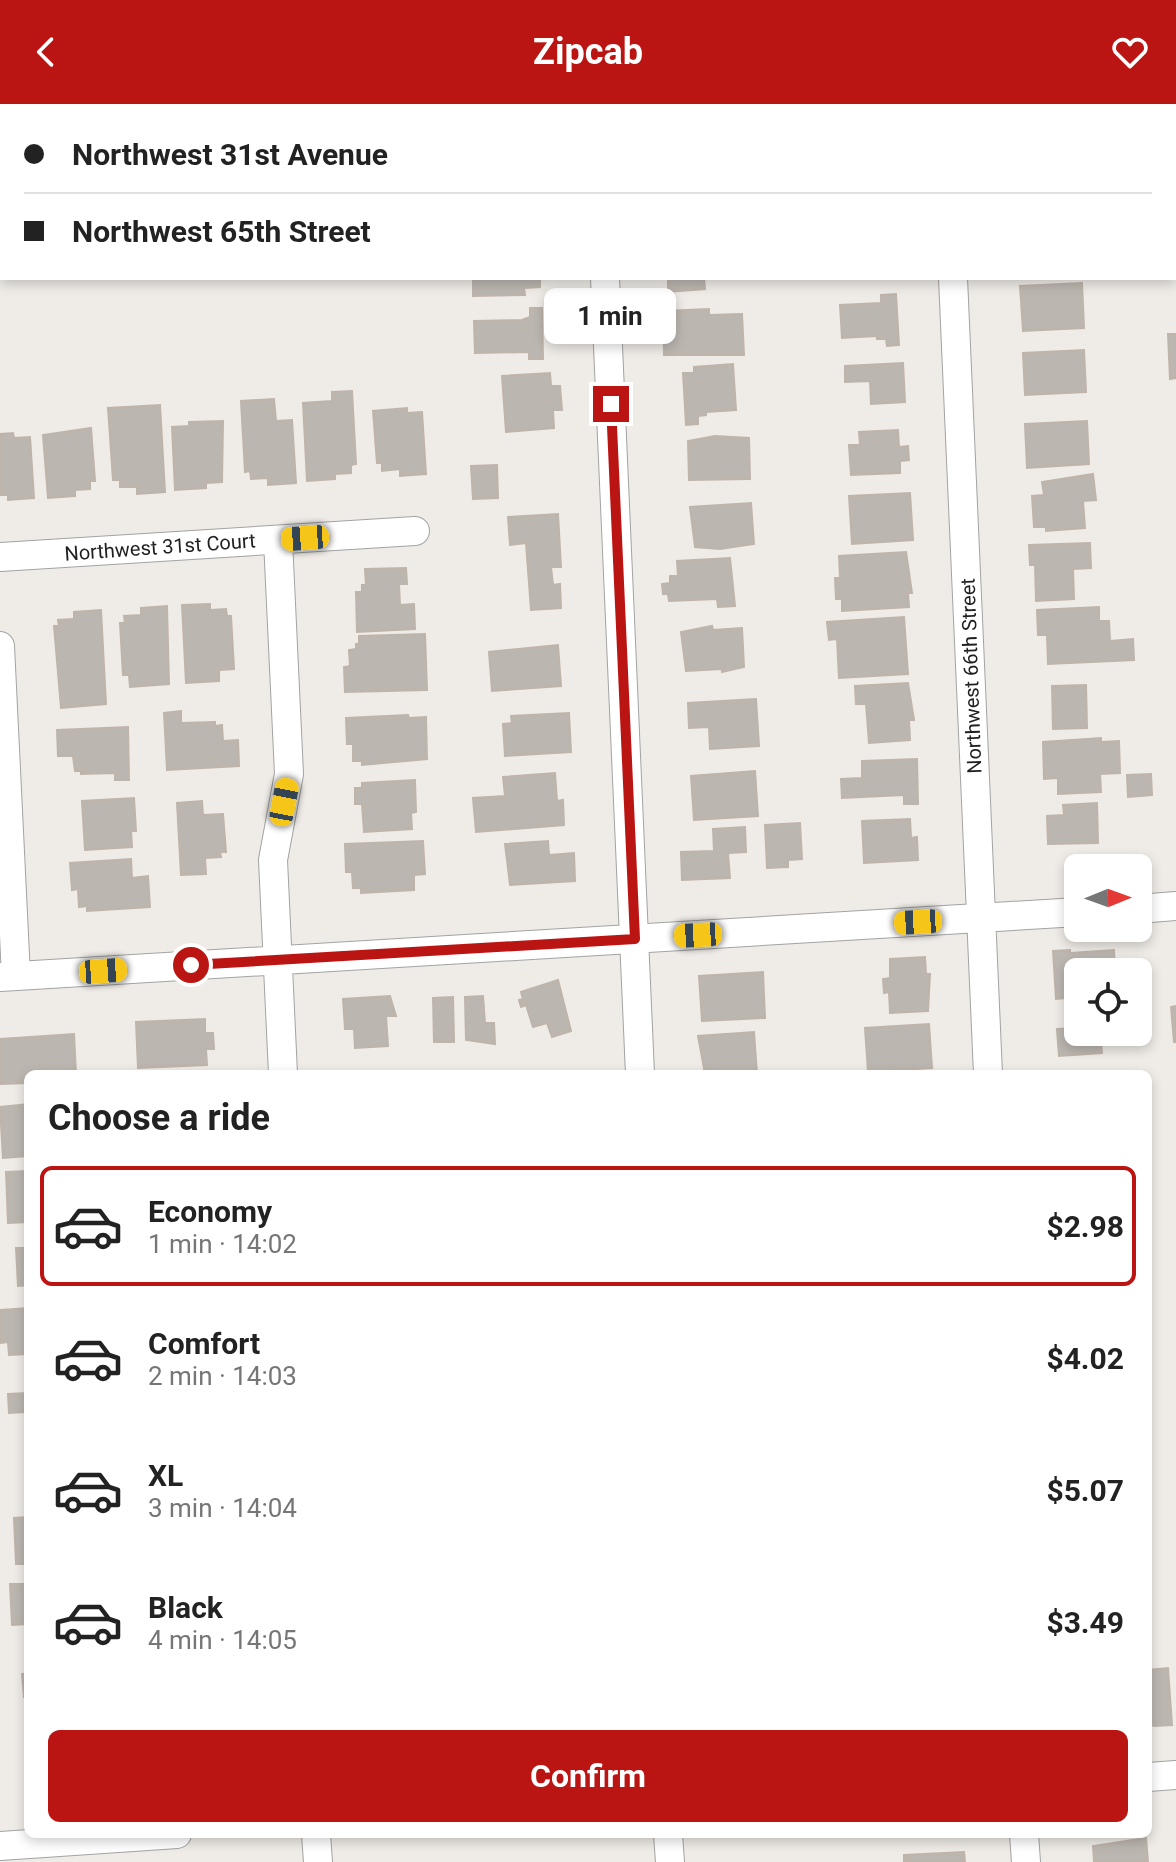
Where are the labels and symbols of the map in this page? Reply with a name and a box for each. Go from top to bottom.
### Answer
callout: 1 min [545,288,677,344]
route end [593,386,629,422]
car [280,524,330,552]
street label: Northwest 31st Court [64,528,256,566]
street label: Northwest 66th Street [956,578,986,774]
car [268,776,300,828]
north arrow [1064,854,1152,942]
car [893,909,943,935]
car [673,922,723,948]
route start [173,947,209,983]
car [78,957,128,985]

